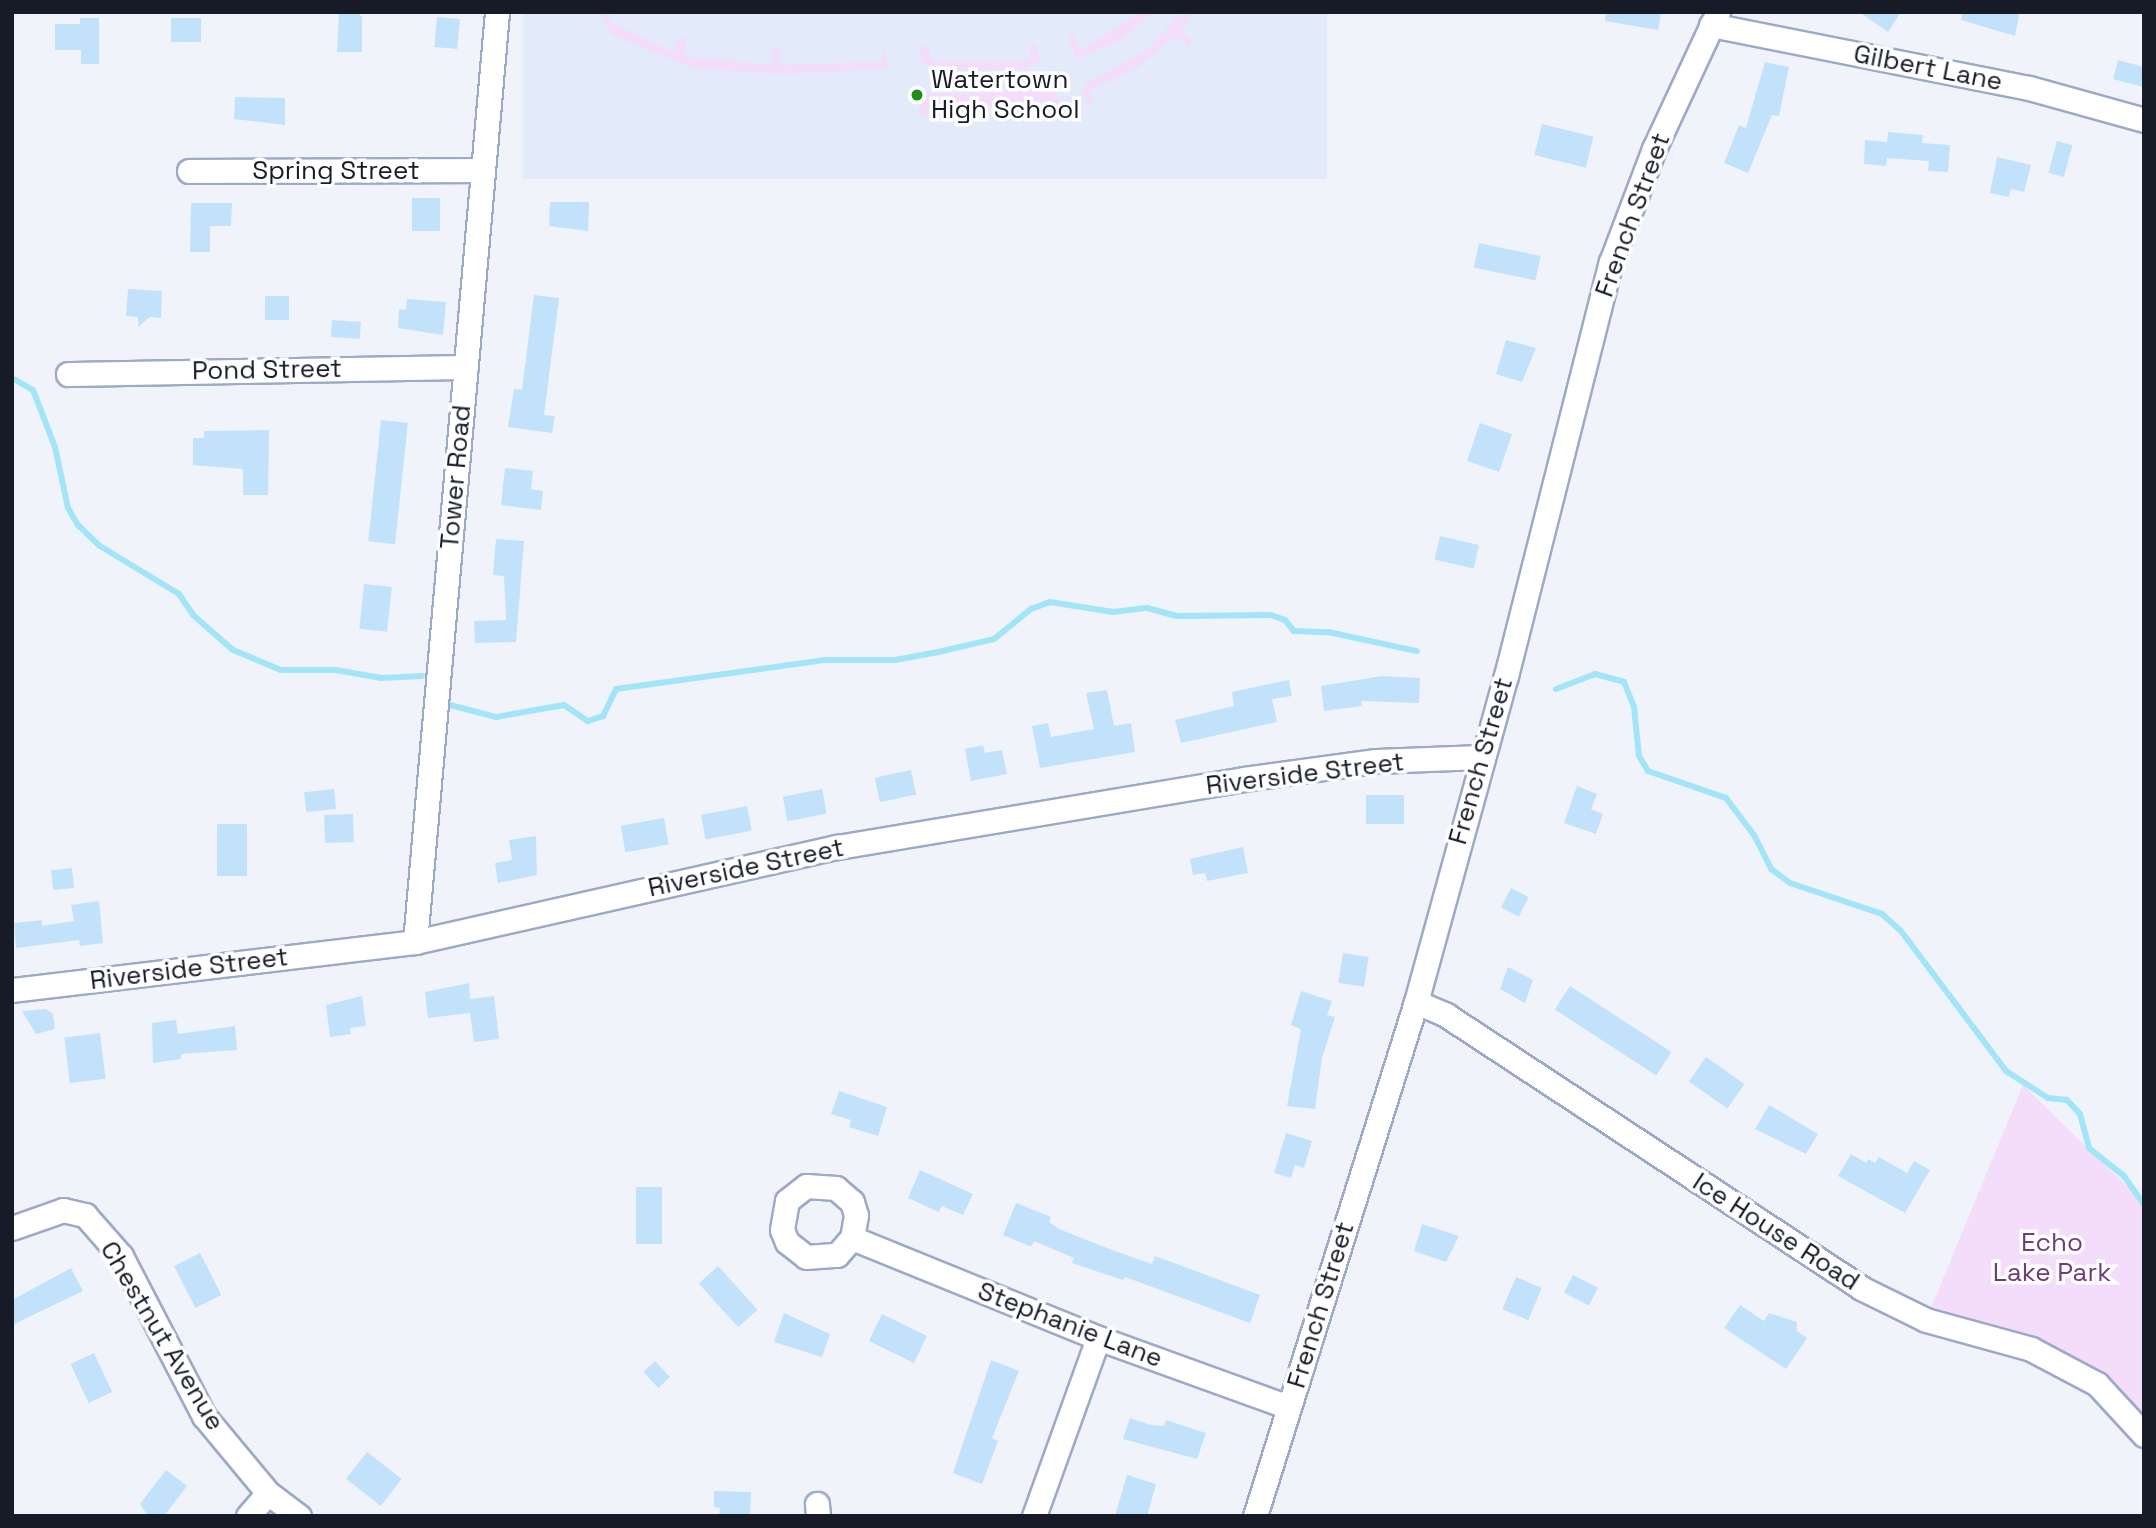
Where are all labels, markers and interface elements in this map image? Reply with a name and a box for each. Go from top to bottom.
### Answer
street label: Gilbert Lane [1851,38,2005,98]
place label: Watertown High School [931,64,1080,126]
marker: Watertown High School [909,87,925,103]
street label: French Street [1589,129,1677,301]
street label: Spring Street [252,155,420,187]
street label: Pond Street [192,353,342,387]
street label: Tower Road [434,404,478,550]
street label: French Street [1442,674,1520,848]
street label: Riverside Street [1204,746,1406,802]
street label: Riverside Street [645,832,847,904]
street label: Riverside Street [88,941,290,997]
street label: Ice House Road [1687,1166,1865,1298]
street label: French Street [1281,1218,1361,1392]
park label: Echo Lake Park [1993,1227,2111,1288]
street label: Chestnut Avenue [93,1236,231,1436]
street label: Stephanie Lane [973,1275,1167,1375]

